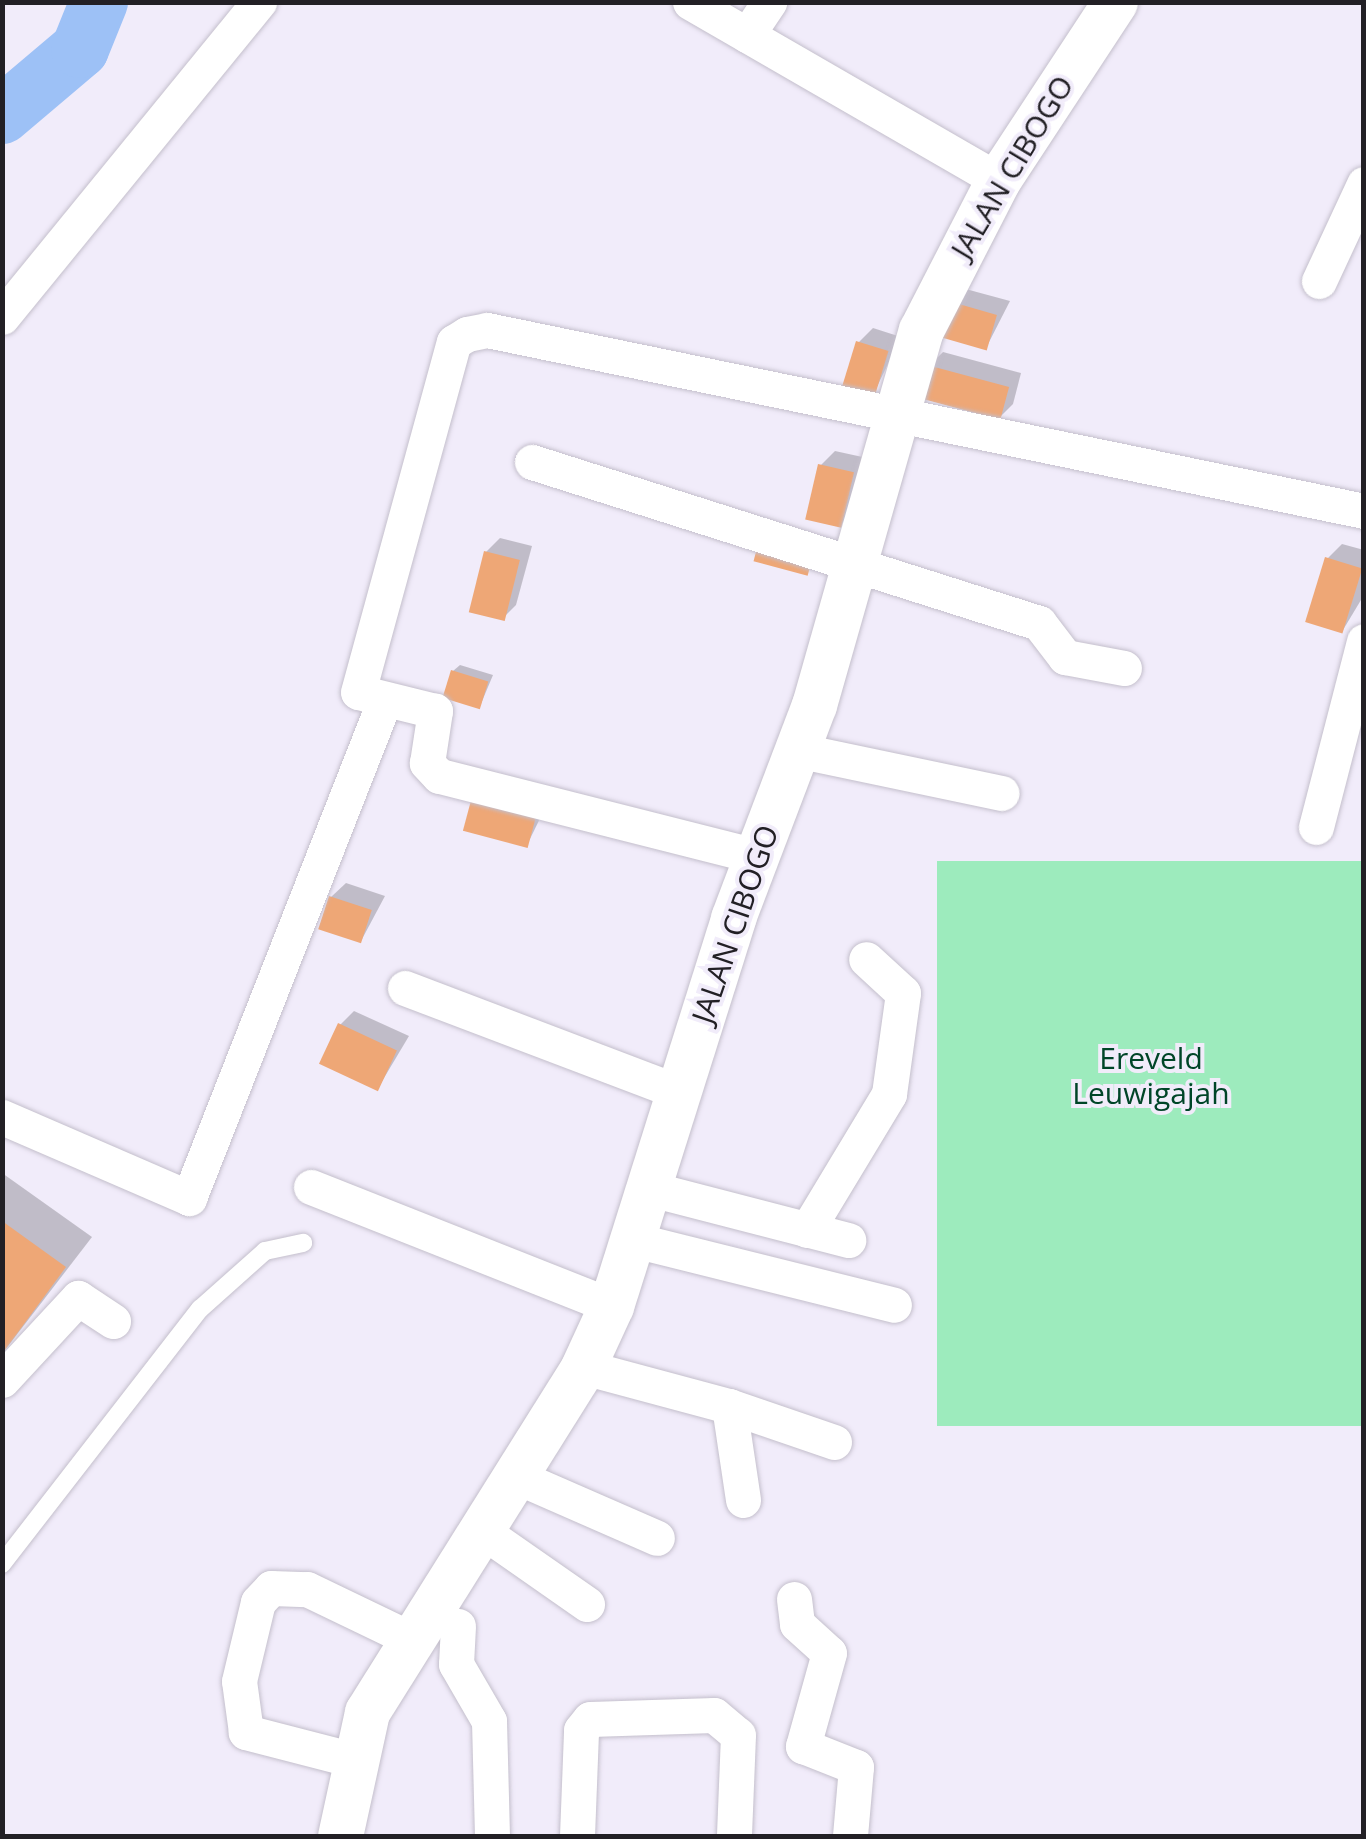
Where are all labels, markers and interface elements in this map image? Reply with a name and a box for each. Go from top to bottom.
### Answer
street label: JALAN CIBOGO [943,69,1081,265]
street label: JALAN CIBOGO [684,820,786,1028]
park label: Ereveld Leuwigajah [1072,1040,1230,1110]

